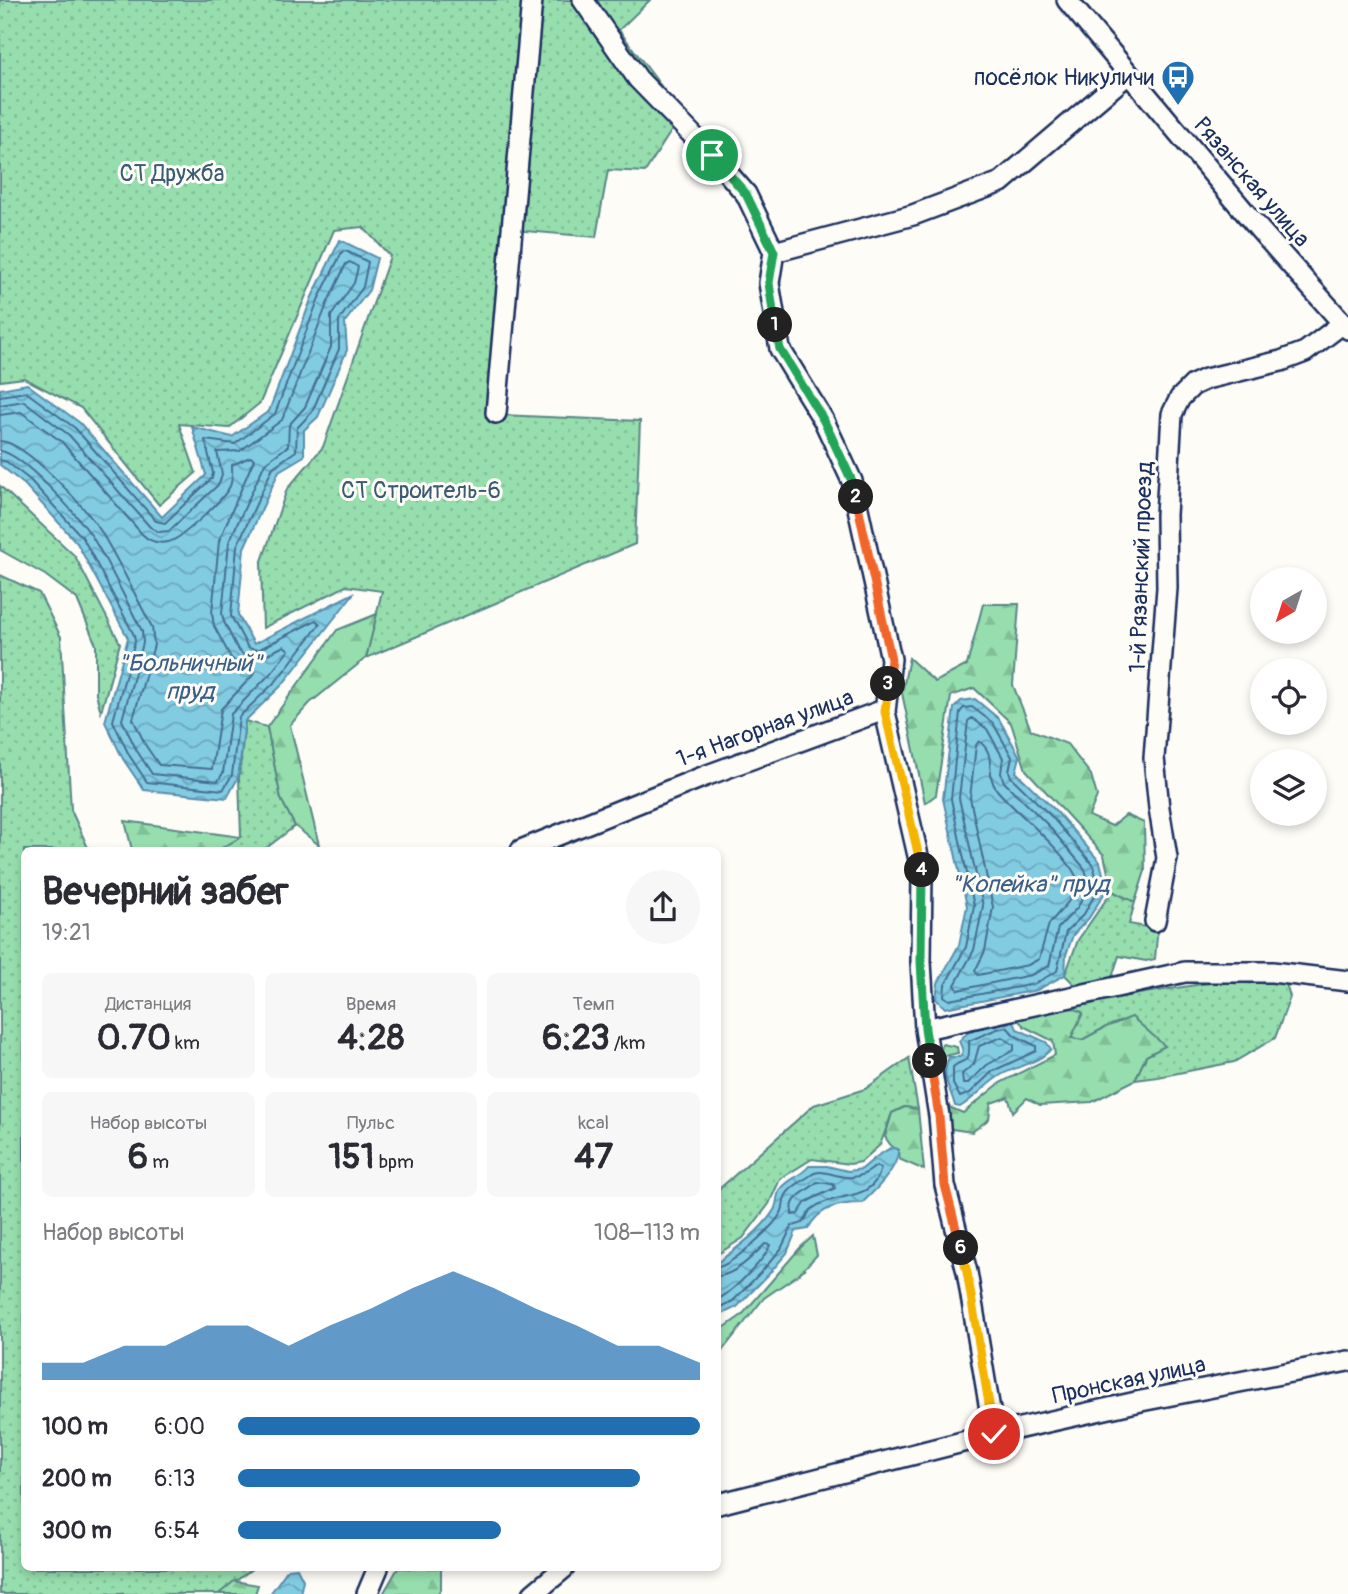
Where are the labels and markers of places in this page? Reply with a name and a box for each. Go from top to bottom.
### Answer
bus stop icon: посёлок Никуличи [1159,58,1197,107]
place label: посёлок Никуличи [974,63,1154,92]
pin [682,125,742,185]
pin: 1 [758,308,792,342]
pin: 2 [838,480,874,514]
pin: 3 [870,666,906,702]
pin: 4 [904,852,940,888]
pin: 5 [912,1044,948,1078]
pin: 6 [944,1230,978,1266]
pin [964,1404,1024,1464]

